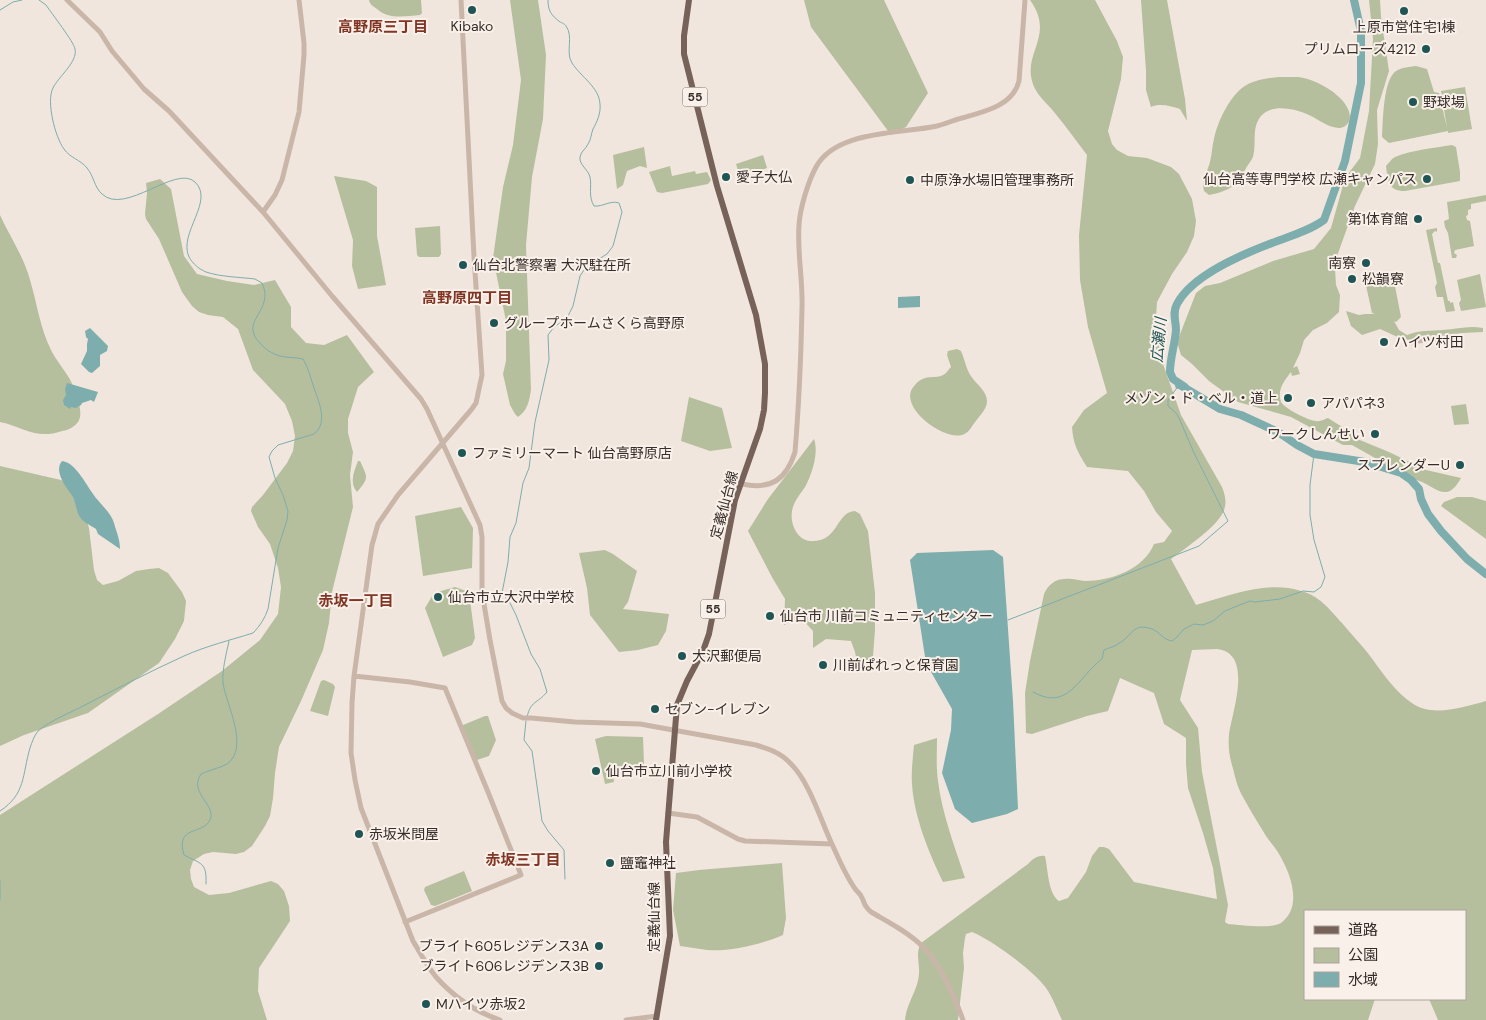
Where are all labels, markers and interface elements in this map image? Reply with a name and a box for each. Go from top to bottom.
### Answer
marker: Kibako [466,4,478,16]
marker: 上原市営住宅1棟 [1398,5,1410,17]
district label: 高野原三丁目 [338,17,428,37]
place label: Kibako [451,17,493,35]
place label: 上原市営住宅1棟 [1353,18,1455,36]
place label: プリムローズ4212 [1304,40,1416,58]
marker: プリムローズ4212 [1420,43,1432,55]
road number: 55 [682,88,708,106]
place label: 野球場 [1423,93,1465,111]
marker: 野球場 [1407,96,1419,108]
place label: 愛子大仏 [736,168,792,186]
place label: 仙台高等専門学校 広瀬キャンパス [1203,170,1417,188]
marker: 愛子大仏 [720,171,732,183]
place label: 中原浄水場旧管理事務所 [920,171,1074,189]
marker: 仙台高等専門学校 広瀬キャンパス [1421,173,1433,185]
marker: 中原浄水場旧管理事務所 [904,174,916,186]
place label: 第1体育館 [1348,210,1408,228]
marker: 第1体育館 [1412,213,1424,225]
place label: 南寮 [1328,254,1356,272]
place label: 仙台北警察署 大沢駐在所 [473,256,631,274]
marker: 南寮 [1360,257,1372,269]
marker: 仙台北警察署 大沢駐在所 [457,259,469,271]
place label: 松韻寮 [1362,270,1404,288]
marker: 松韻寮 [1346,273,1358,285]
district label: 高野原四丁目 [422,288,512,308]
place label: グループホームさくら高野原 [504,314,685,332]
water label: 広瀬川 [1147,315,1171,363]
marker: グループホームさくら高野原 [488,317,500,329]
place label: ハイツ村田 [1394,333,1464,351]
marker: ハイツ村田 [1378,336,1390,348]
place label: メゾン・ド・ベル・道上 [1124,389,1278,407]
marker: メゾン・ド・ベル・道上 [1282,392,1294,404]
place label: アパパネ3 [1321,394,1385,412]
marker: アパパネ3 [1305,397,1317,409]
place label: ワークしんせい [1267,425,1365,443]
marker: ワークしんせい [1369,428,1381,440]
place label: ファミリーマート 仙台高野原店 [472,444,672,462]
marker: ファミリーマート 仙台高野原店 [456,447,468,459]
place label: スプレンダーU [1357,456,1450,474]
marker: スプレンダーU [1454,459,1466,471]
street label: 定義仙台線 [706,469,742,541]
place label: 仙台市立大沢中学校 [448,588,574,606]
district label: 赤坂一丁目 [318,591,394,611]
marker: 仙台市立大沢中学校 [432,591,444,603]
road number: 55 [700,600,726,618]
place label: 仙台市 川前コミュニティセンター [780,607,993,625]
marker: 仙台市 川前コミュニティセンター [764,610,776,622]
place label: 大沢郵便局 [692,647,762,665]
marker: 大沢郵便局 [676,650,688,662]
place label: 川前ぱれっと保育園 [833,656,959,674]
marker: 川前ぱれっと保育園 [817,659,829,671]
place label: セブン-イレブン [665,700,771,718]
marker: セブン-イレブン [649,703,661,715]
place label: 仙台市立川前小学校 [606,762,732,780]
marker: 仙台市立川前小学校 [590,765,602,777]
place label: 赤坂米問屋 [369,825,439,843]
marker: 赤坂米問屋 [353,828,365,840]
district label: 赤坂三丁目 [485,850,561,870]
place label: 鹽竈神社 [620,854,676,872]
marker: 鹽竈神社 [604,857,616,869]
street label: 定義仙台線 [645,882,663,952]
legend [1304,910,1466,1000]
text: 道路 [1348,920,1378,940]
place label: ブライト605レジデンス3A [419,937,589,955]
marker: ブライト605レジデンス3A [593,940,605,952]
text: 公園 [1348,945,1378,965]
place label: ブライト606レジデンス3B [419,957,589,975]
marker: ブライト606レジデンス3B [593,960,605,972]
text: 水域 [1348,970,1378,990]
place label: Mハイツ赤坂2 [436,995,526,1013]
marker: Mハイツ赤坂2 [420,998,432,1010]

